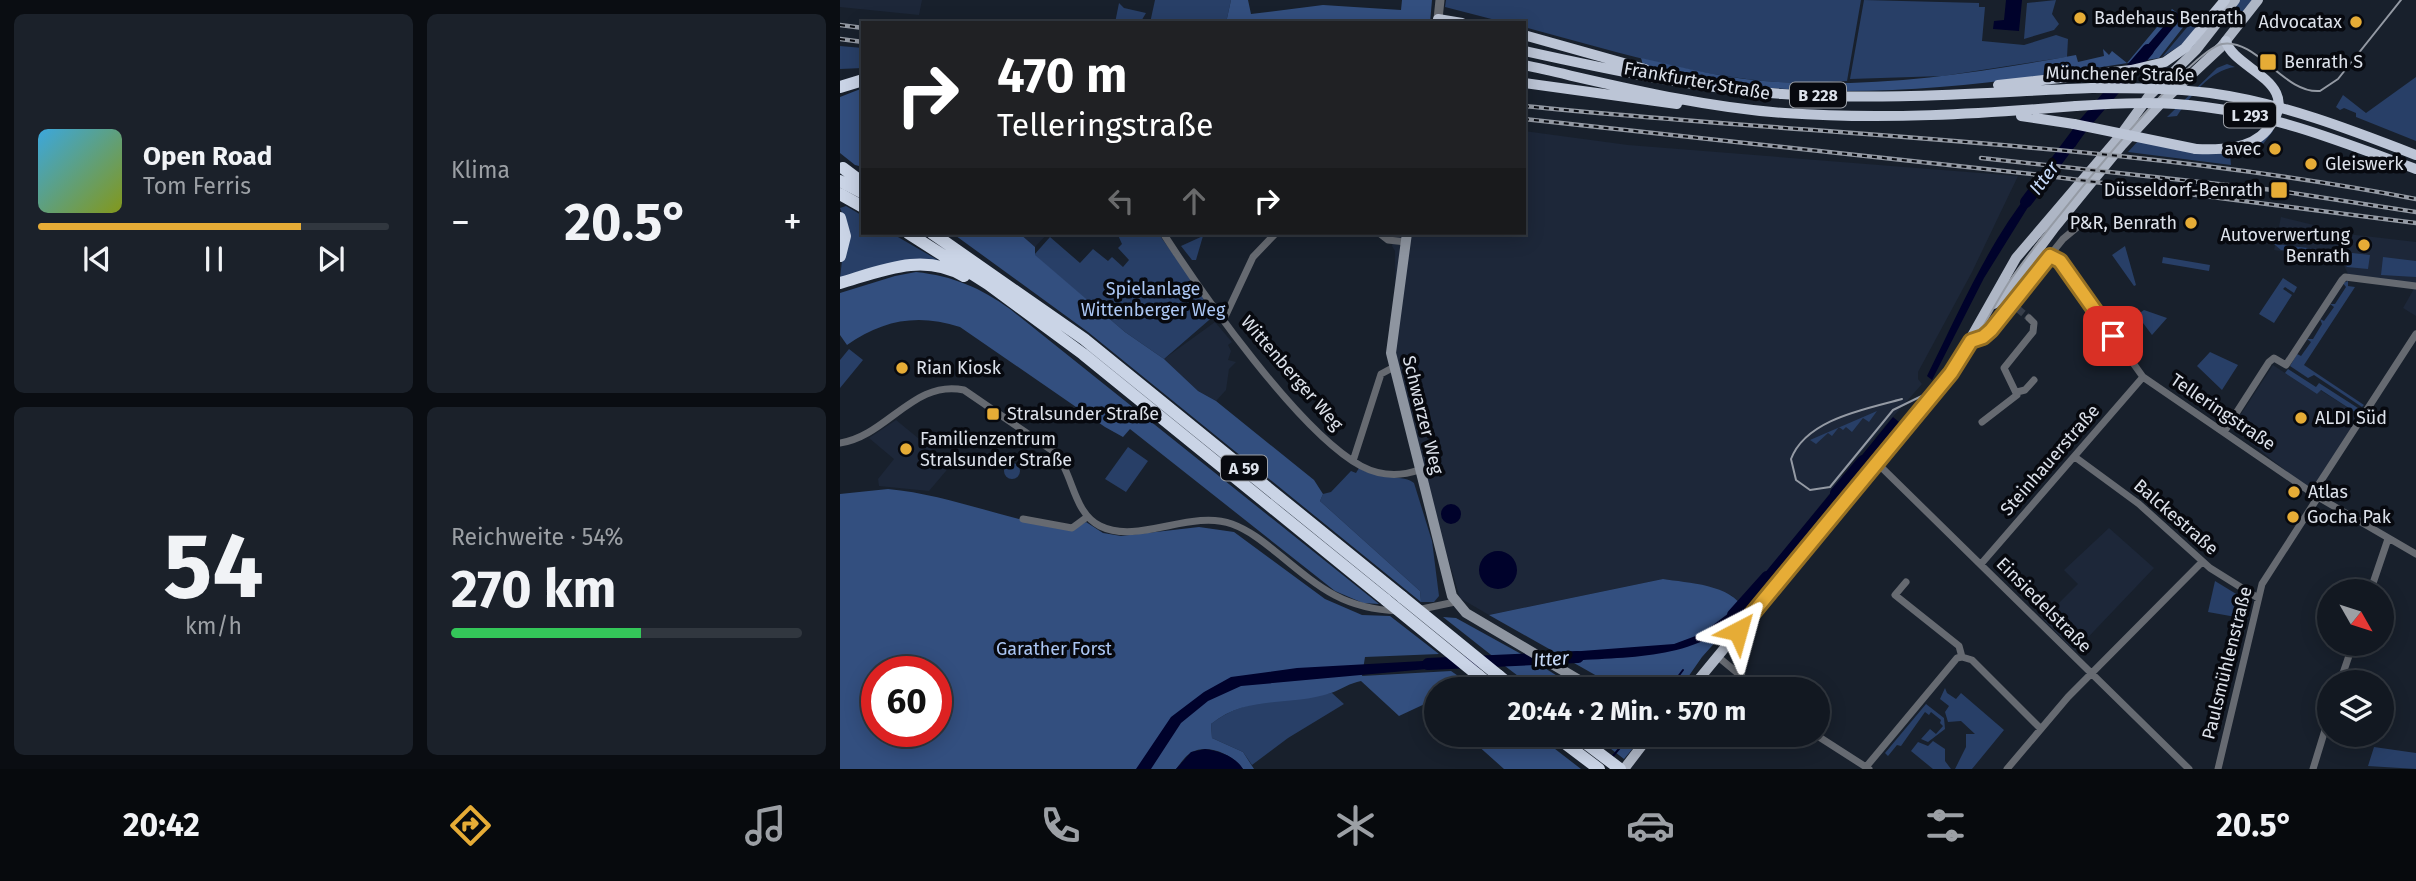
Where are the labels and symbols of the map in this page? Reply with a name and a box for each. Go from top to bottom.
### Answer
place label: Badehaus Benrath [2094,7,2244,29]
marker: Badehaus Benrath [2072,10,2088,26]
place label: Advocatax [2259,11,2342,33]
marker: Advocatax [2348,14,2364,30]
place label: Benrath S [2284,51,2363,73]
marker: Benrath S [2258,52,2278,72]
street label: Frankfurter Straße [1622,57,1772,105]
street label: Münchener Straße [2045,62,2195,86]
road number: B 228 [1790,82,1846,108]
road number: L 293 [2224,102,2276,127]
place label: avec [2224,138,2261,160]
marker: avec [2267,141,2283,157]
place label: Gleiswerk [2325,153,2404,175]
water label: Itter [2024,156,2064,199]
marker: Gleiswerk [2303,156,2319,172]
place label: Düsseldorf-Benrath [2104,179,2263,201]
marker: Düsseldorf-Benrath [2269,180,2289,200]
place label: P&R, Benrath [2070,212,2177,234]
marker: P&R, Benrath [2183,215,2199,231]
place label: Autoverwertung Benrath [2220,224,2351,267]
marker: Autoverwertung Benrath [2356,237,2372,253]
park label: Spielanlage Wittenberger Weg [1081,278,1226,321]
pin [2083,306,2143,366]
street label: Wittenberger Weg [1236,311,1348,435]
street label: Schwarzer Weg [1398,353,1449,477]
place label: Rian Kiosk [916,357,1002,379]
marker: Rian Kiosk [894,360,910,376]
street label: Telleringstraße [2166,369,2280,455]
street label: Steinhauerstraße [1996,400,2104,520]
place label: Stralsunder Straße [1007,403,1159,425]
marker: Stralsunder Straße [985,406,1001,422]
place label: ALDI Süd [2315,407,2387,429]
marker: ALDI Süd [2293,410,2309,426]
place label: Familienzentrum Stralsunder Straße [920,428,1072,471]
marker: Familienzentrum Stralsunder Straße [898,441,914,457]
road number: A 59 [1221,456,1267,481]
street label: Balckestraße [2129,474,2223,560]
place label: Atlas [2308,481,2348,503]
marker: Atlas [2286,484,2302,500]
place label: Gocha Pak [2307,506,2392,528]
marker: Gocha Pak [2285,509,2301,525]
street label: Einsiedelstraße [1992,553,2096,657]
north arrow [2317,579,2394,656]
street label: Paulsmühlenstraße [2197,584,2257,742]
position arrow [1701,594,1775,668]
park label: Garather Forst [996,638,1113,660]
water label: Itter [1532,646,1570,672]
speed limit sign: 60 [861,656,952,747]

